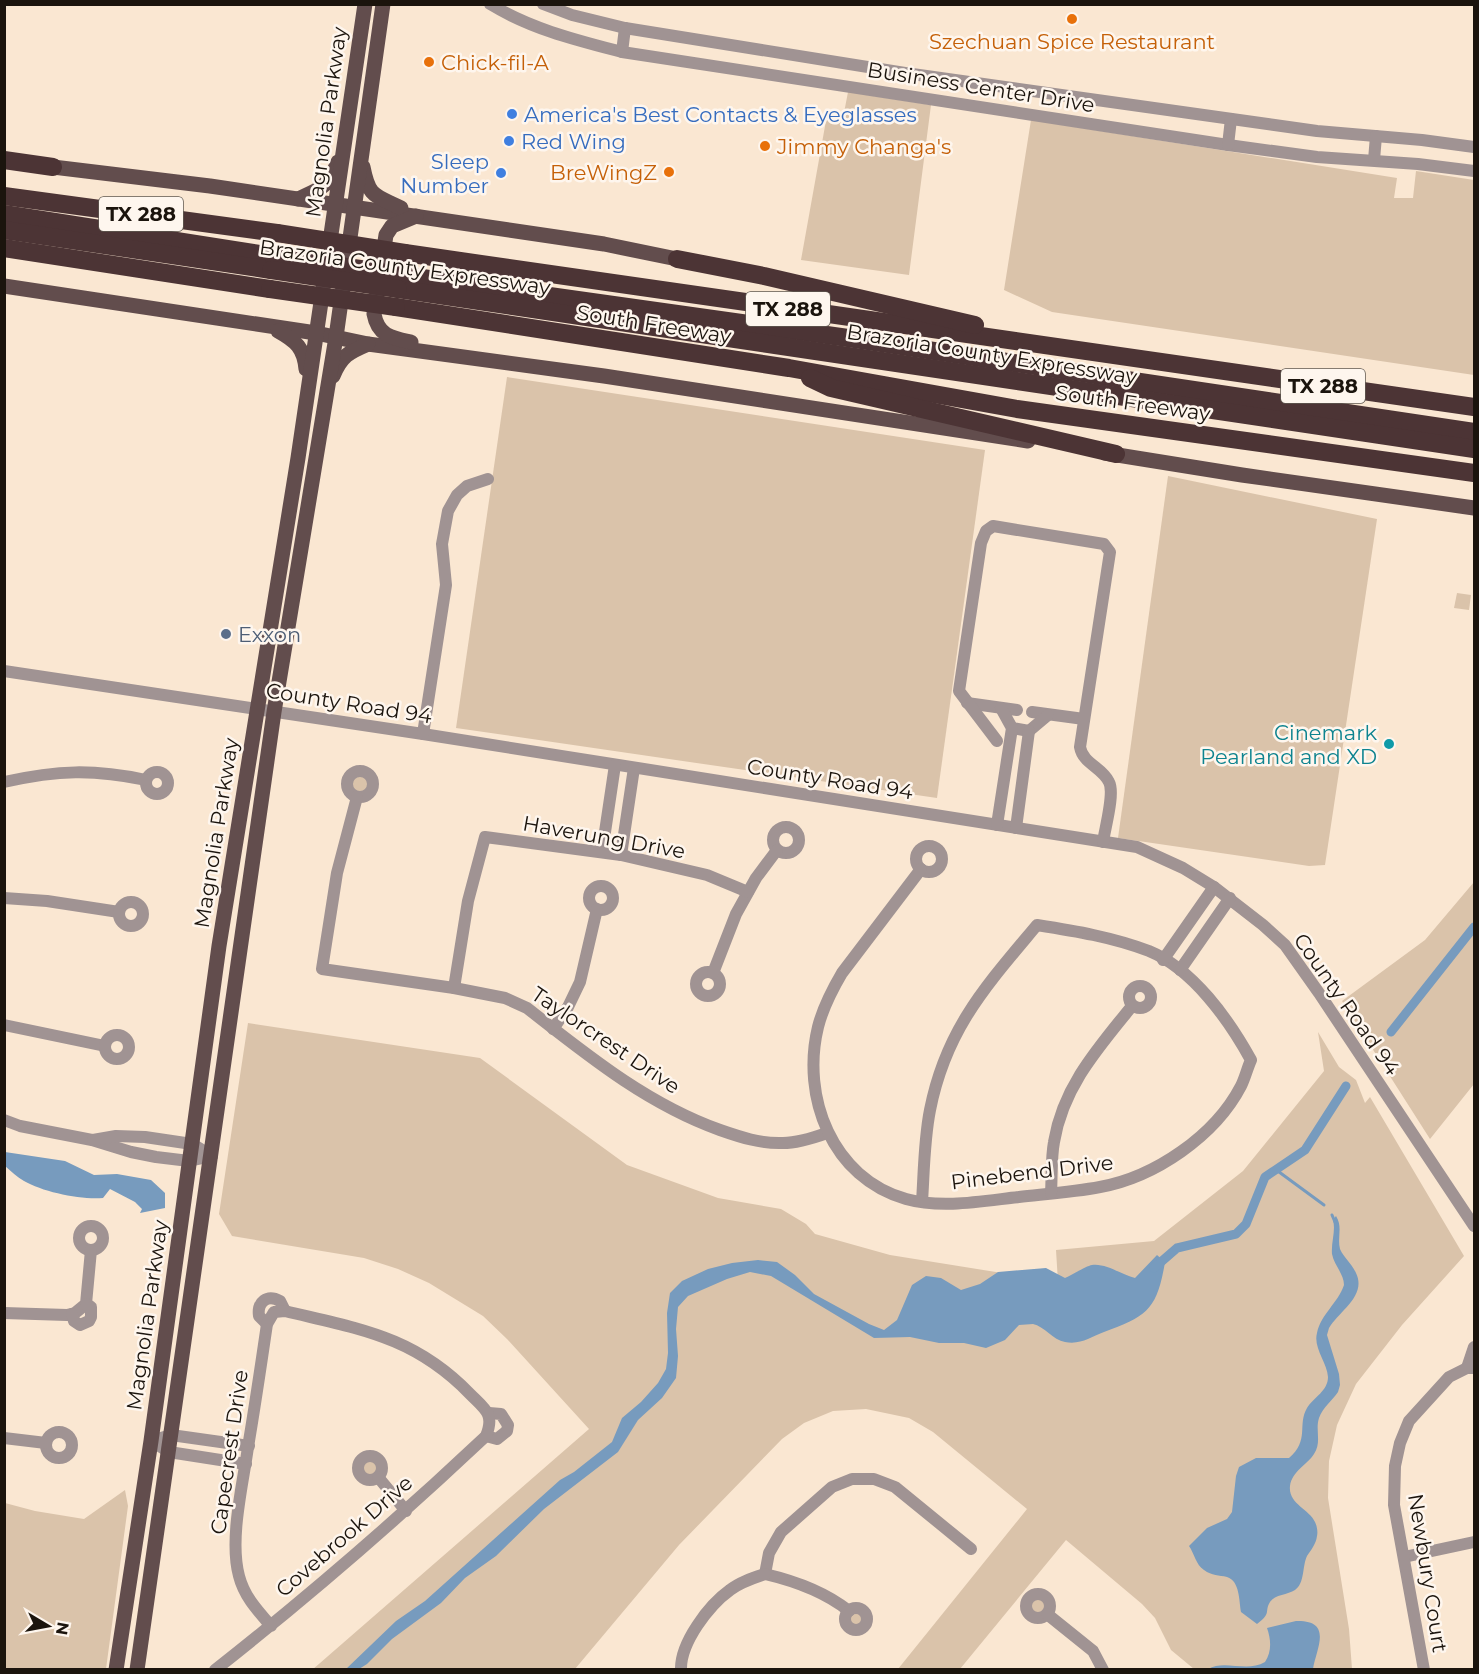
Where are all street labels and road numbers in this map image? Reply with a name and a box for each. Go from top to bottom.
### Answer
street label: Magnolia Parkway [300,24,352,219]
street label: Business Center Drive [866,57,1096,117]
road number: TX 288 [99,197,183,231]
street label: Brazoria County Expressway [258,234,553,300]
road number: TX 288 [746,292,830,326]
street label: South Freeway [575,299,734,349]
street label: Brazoria County Expressway [845,319,1140,389]
road number: TX 288 [1281,369,1365,403]
street label: South Freeway [1054,380,1213,426]
street label: County Road 94 [264,678,434,728]
street label: Magnolia Parkway [189,736,243,930]
street label: County Road 94 [745,754,915,804]
street label: Haverung Drive [521,810,687,864]
street label: County Road 94 [1289,928,1405,1080]
street label: Taylorcrest Drive [527,981,685,1099]
street label: Pinebend Drive [949,1150,1115,1194]
street label: Magnolia Parkway [121,1217,173,1412]
street label: Capecrest Drive [205,1368,253,1536]
street label: Covebrook Drive [271,1470,417,1602]
street label: Newbury Court [1403,1492,1453,1654]

